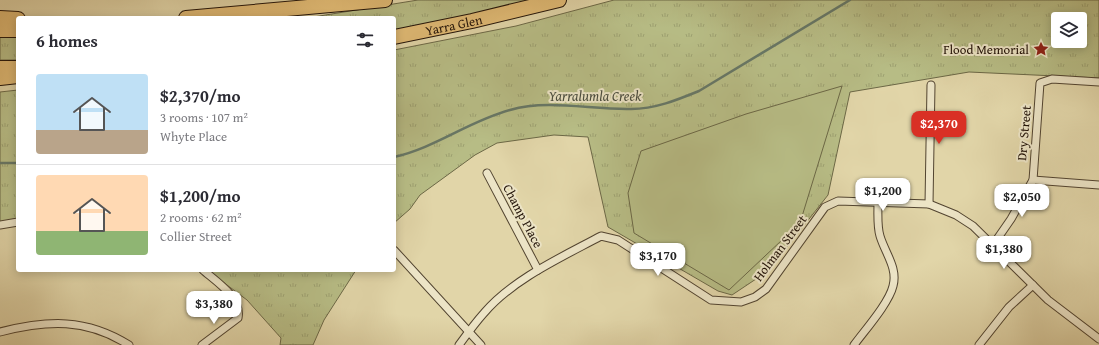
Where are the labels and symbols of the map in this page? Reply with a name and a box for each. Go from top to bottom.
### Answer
street label: Yarra Glen [424,9,485,40]
place label: Flood Memorial [943,40,1029,59]
place icon: Flood Memorial [1032,40,1050,58]
water label: Yarralumla Creek [548,86,642,106]
street label: Dry Street [1012,104,1036,161]
pin: $2,370 [906,111,972,145]
pin: $1,200 [850,178,916,212]
street label: Champ Place [498,181,548,251]
pin: $2,050 [989,184,1055,218]
street label: Holman Street [749,211,812,285]
pin: $1,380 [971,236,1037,270]
pin: $3,170 [625,243,691,277]
pin: $3,380 [181,291,247,325]

